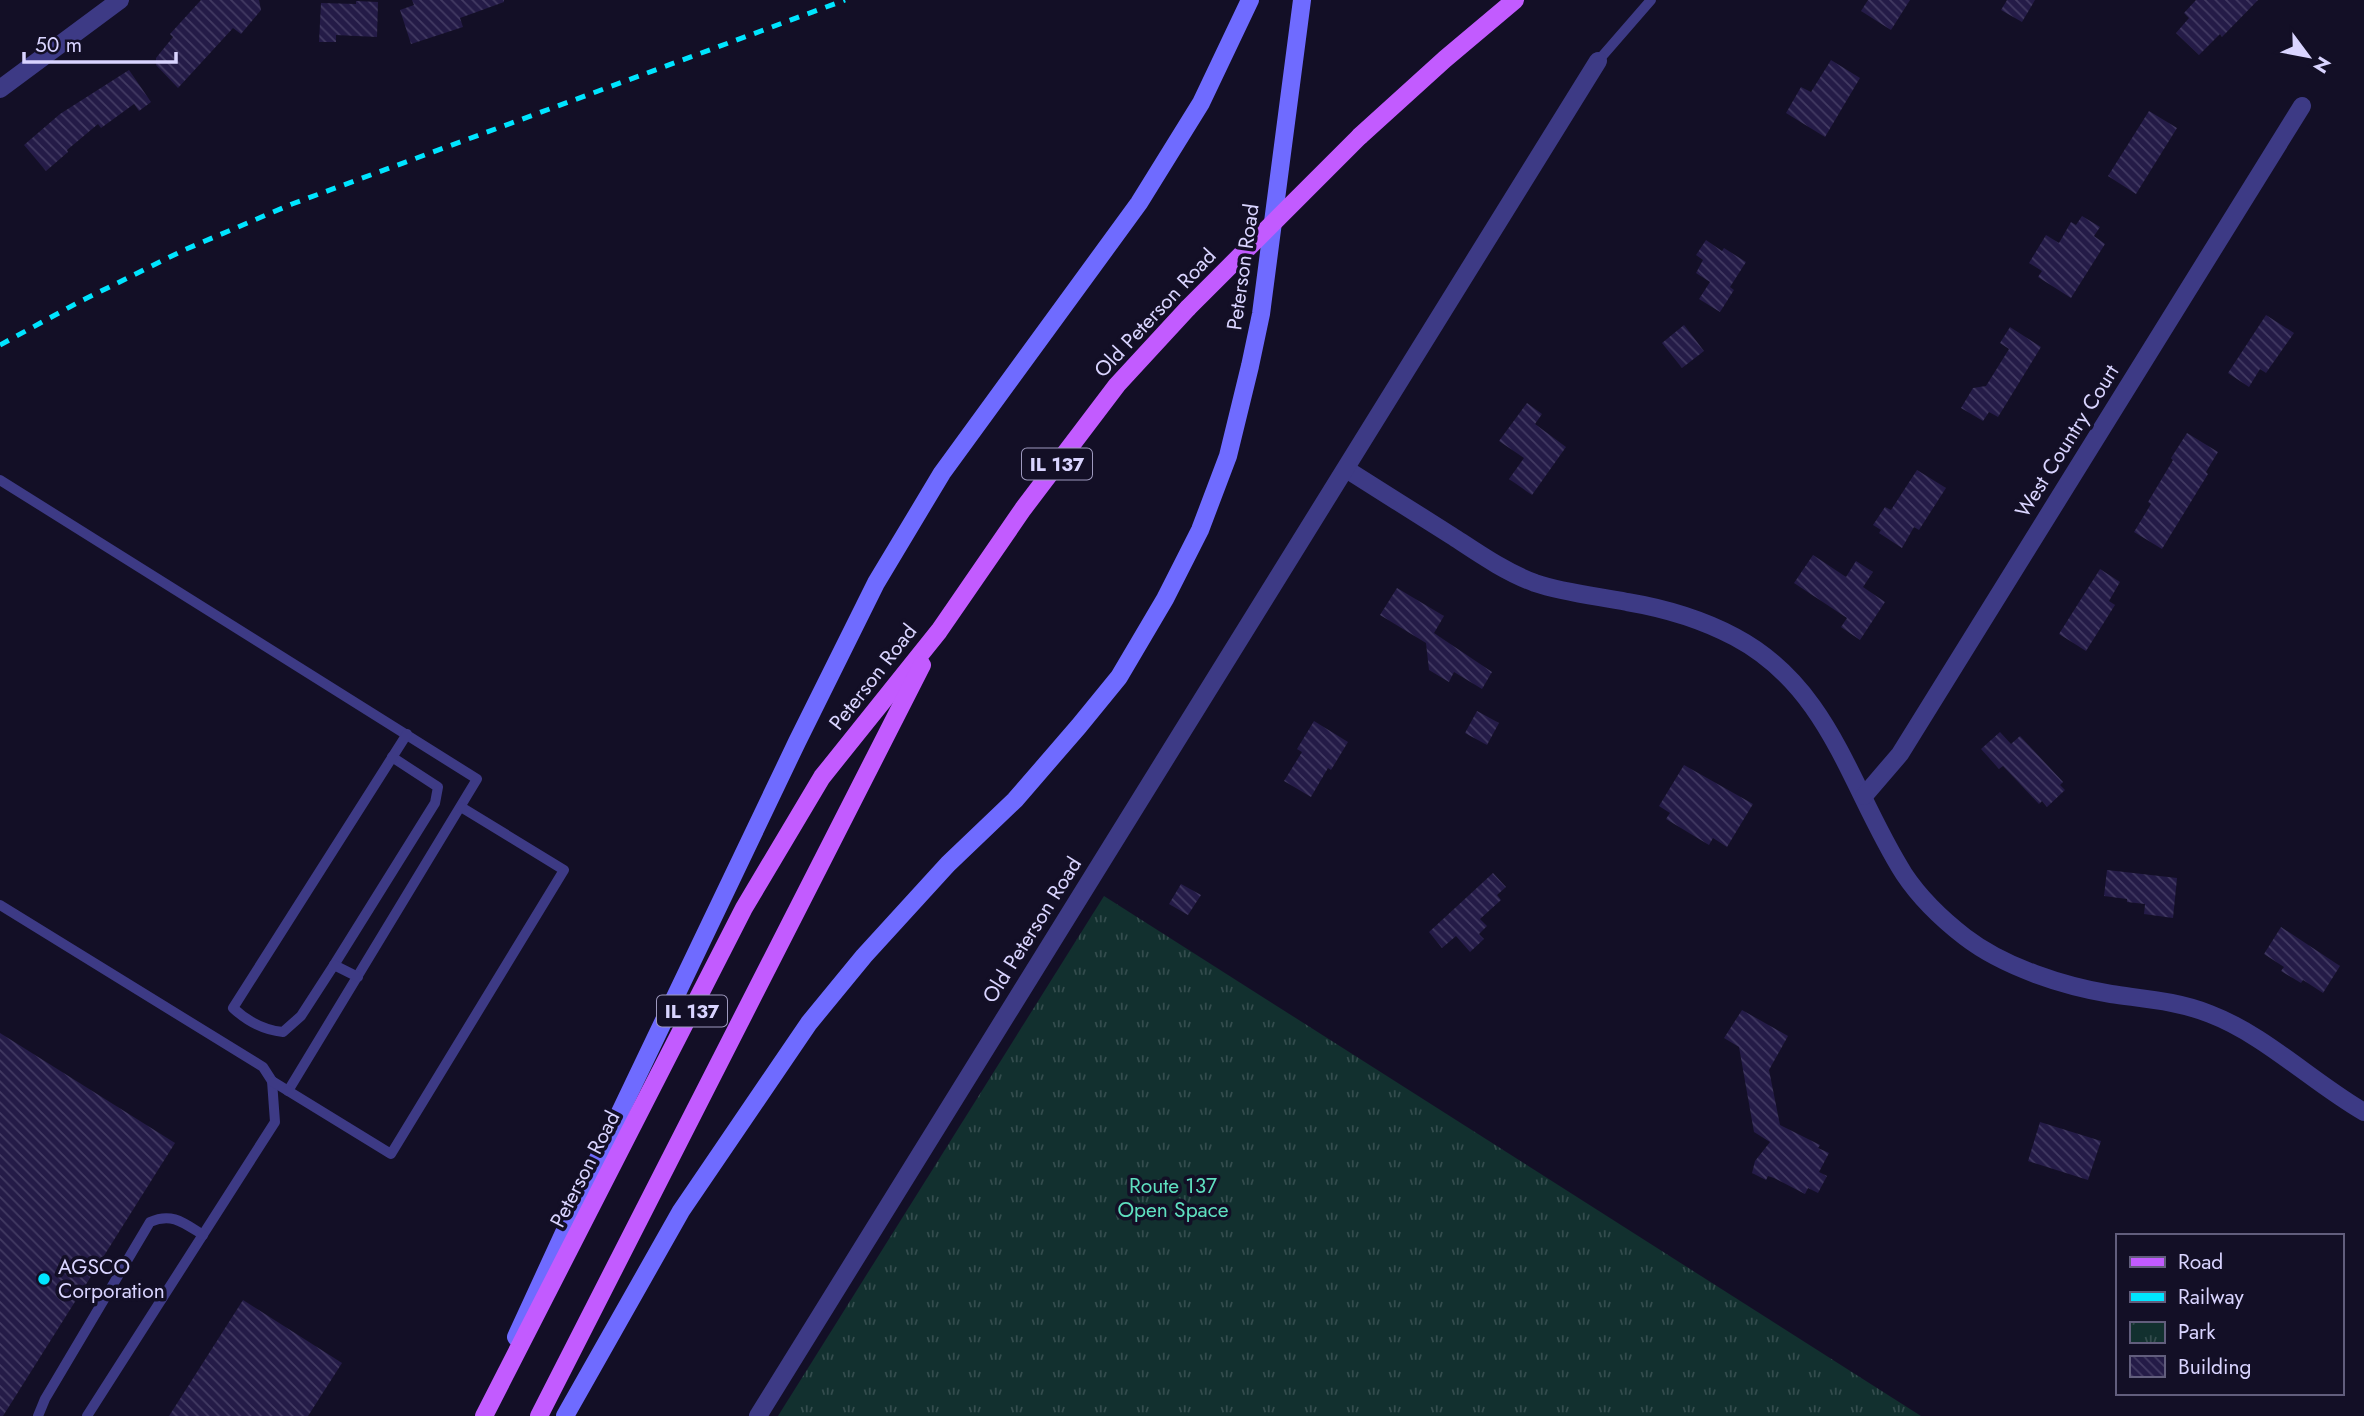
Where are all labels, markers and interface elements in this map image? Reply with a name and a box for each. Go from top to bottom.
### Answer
scale bar [24,21,177,65]
north arrow [2273,21,2343,91]
text: 50 m [35,30,82,60]
text: N [2307,51,2337,78]
street label: Peterson Road [1219,202,1267,332]
street label: Old Peterson Road [1087,242,1223,384]
street label: West Country Court [2008,359,2126,523]
road number: IL 137 [1022,449,1092,480]
street label: Peterson Road [822,618,924,736]
street label: Old Peterson Road [975,851,1089,1009]
road number: IL 137 [657,995,727,1026]
street label: Peterson Road [543,1105,627,1233]
park label: Route 137 Open Space [1117,1171,1229,1225]
legend [2116,1234,2343,1395]
text: Road [2178,1247,2223,1277]
place label: AGSCO Corporation [58,1252,165,1306]
marker: AGSCO Corporation [36,1271,52,1287]
text: Railway [2178,1282,2244,1312]
text: Park [2178,1317,2216,1347]
text: Building [2178,1352,2251,1382]

